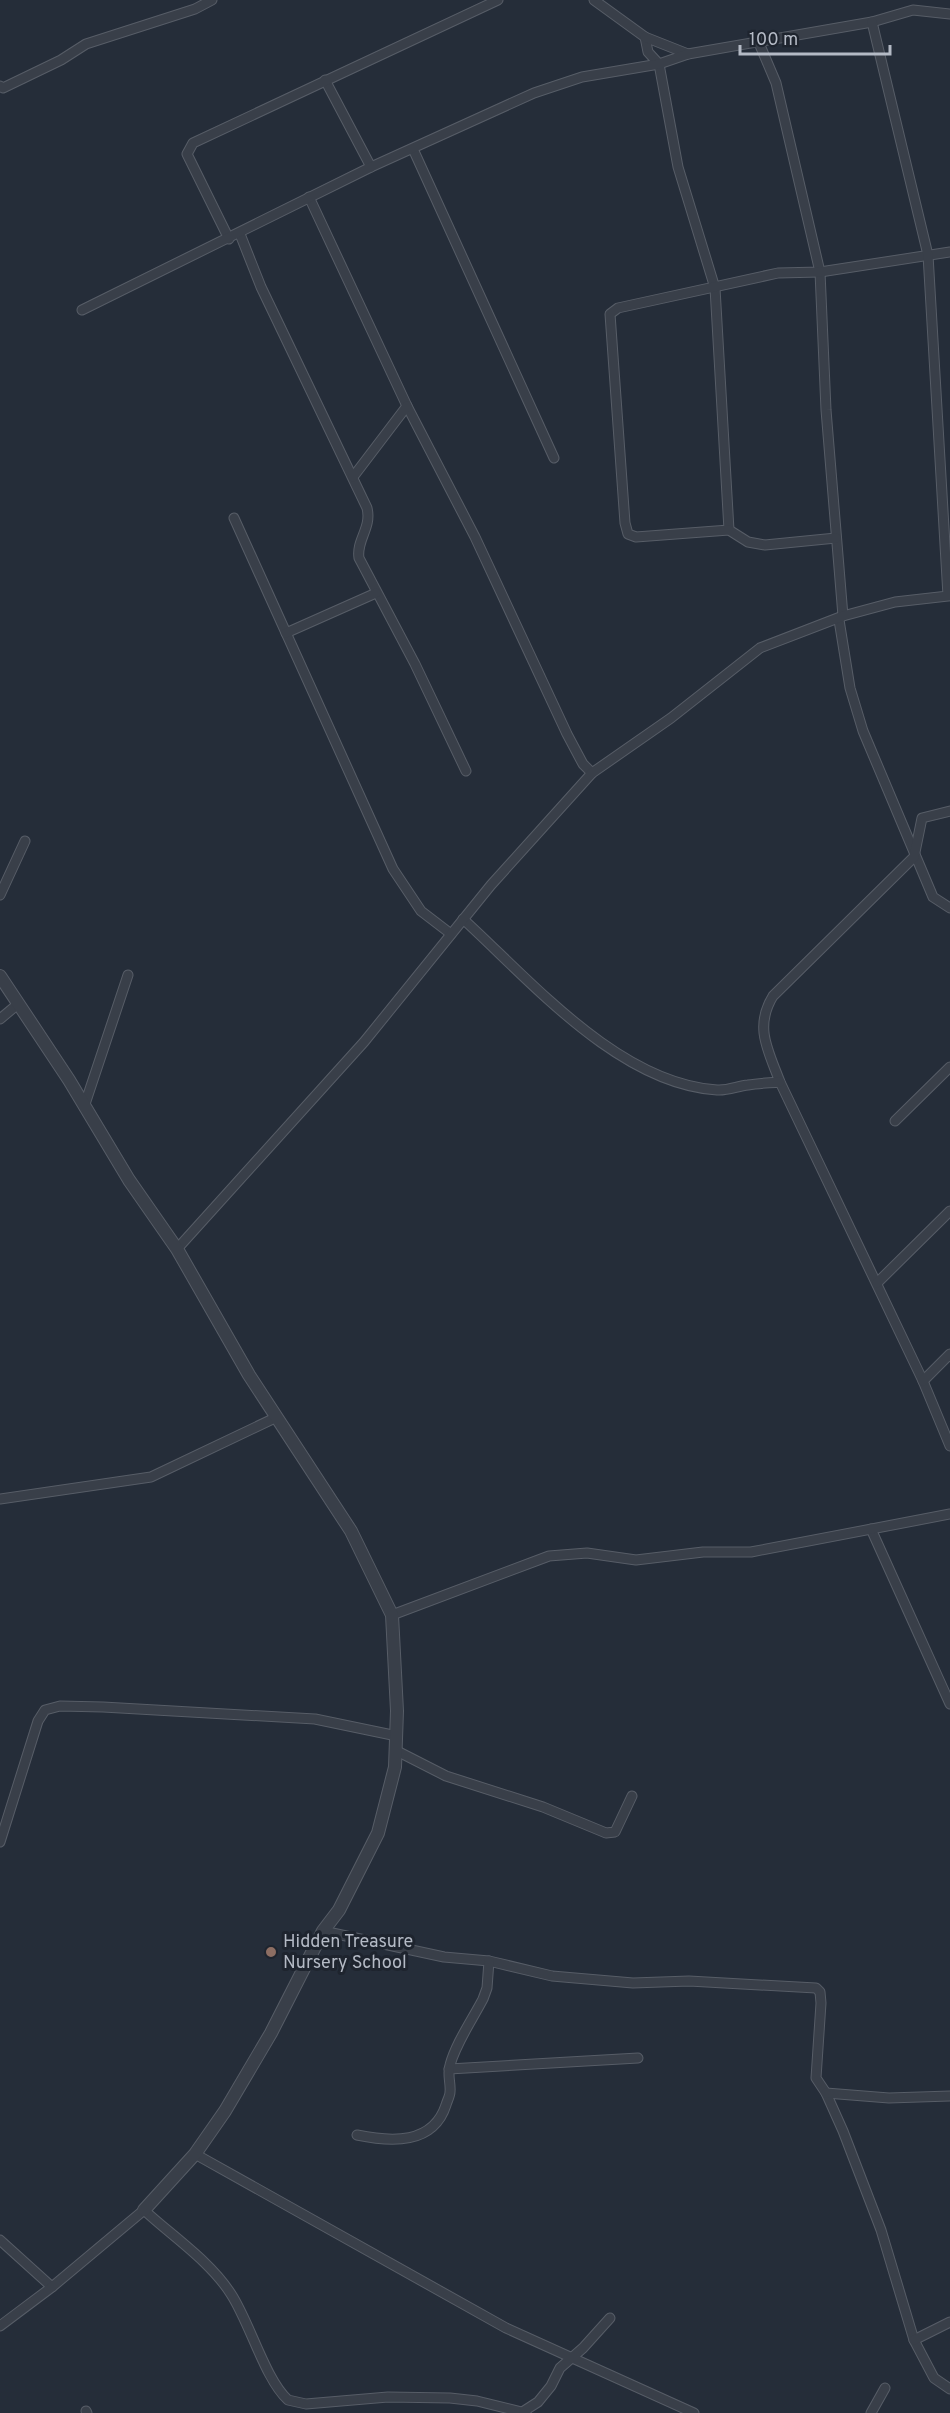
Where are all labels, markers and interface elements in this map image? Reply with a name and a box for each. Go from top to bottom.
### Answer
scale bar [740,18,890,56]
text: 100 m [749,29,798,52]
place label: Hidden Treasure Nursery School [283,1931,413,1975]
marker: Hidden Treasure Nursery School [264,1945,278,1959]

